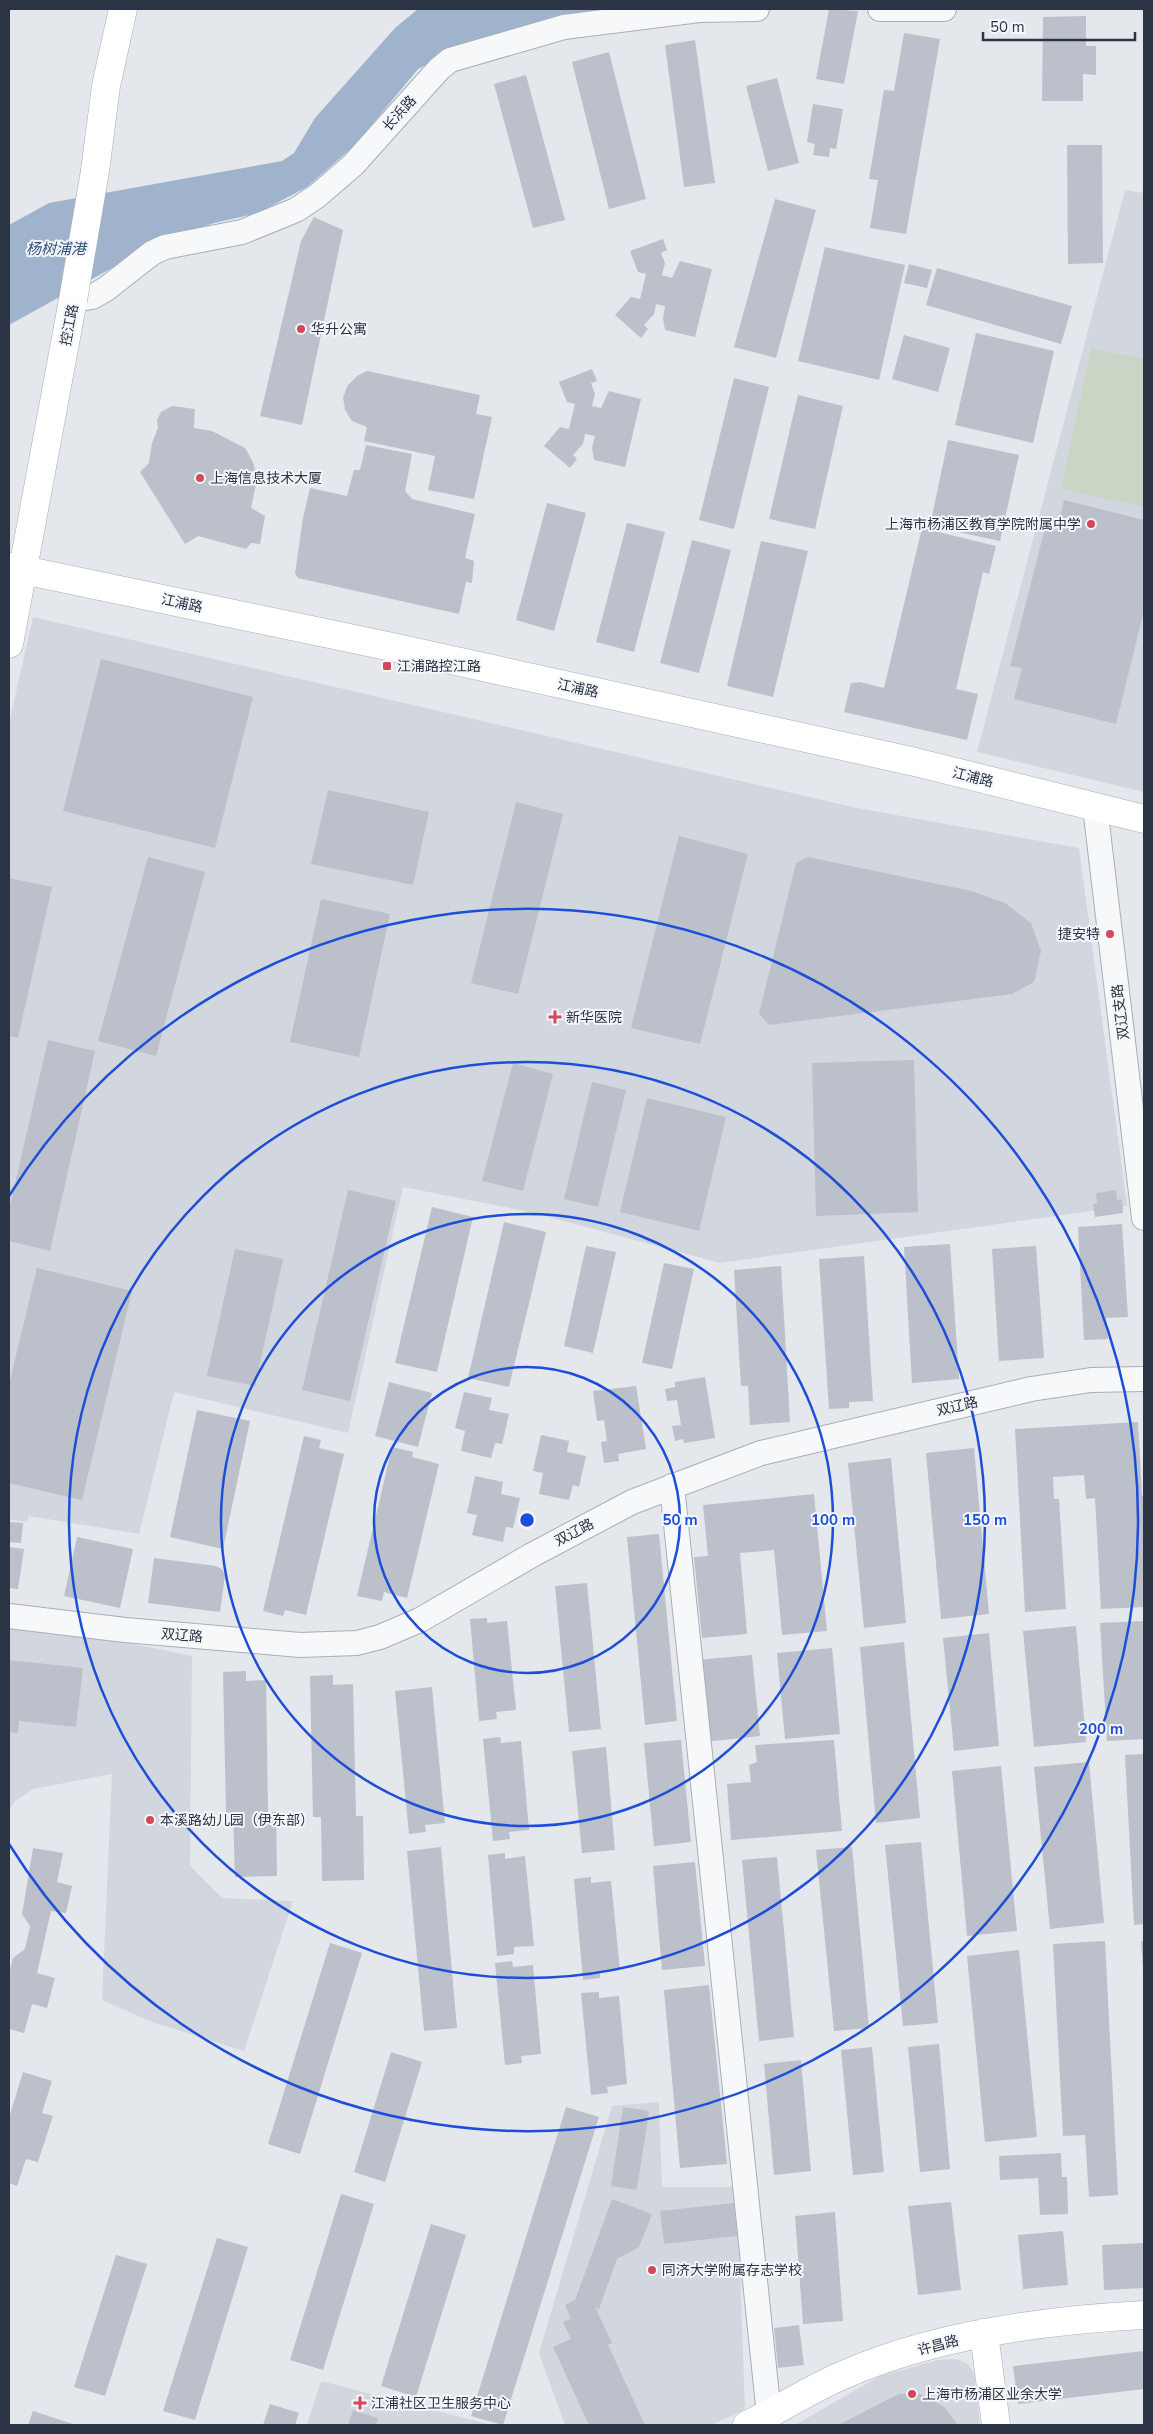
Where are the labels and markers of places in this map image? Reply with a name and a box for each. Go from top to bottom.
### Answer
place label: 华升公寓 [311,320,367,339]
marker: 华升公寓 [295,323,307,335]
place label: 上海信息技术大厦 [210,469,322,488]
marker: 上海信息技术大厦 [194,472,206,484]
place label: 上海市杨浦区教育学院附属中学 [885,515,1081,534]
marker: 上海市杨浦区教育学院附属中学 [1085,518,1097,530]
place label: 江浦路控江路 [397,657,481,676]
marker: 江浦路控江路 [381,660,393,672]
place label: 捷安特 [1058,925,1100,944]
marker: 捷安特 [1104,928,1116,940]
place label: 新华医院 [566,1008,622,1027]
marker: 新华医院 [548,1010,562,1024]
centre of rings [518,1511,536,1529]
place label: 本溪路幼儿园（伊东部） [160,1811,314,1830]
marker: 本溪路幼儿园（伊东部） [144,1814,156,1826]
place label: 同济大学附属存志学校 [662,2261,802,2280]
marker: 同济大学附属存志学校 [646,2264,658,2276]
place label: 上海市杨浦区业余大学 [922,2385,1062,2404]
marker: 上海市杨浦区业余大学 [906,2388,918,2400]
place label: 江浦社区卫生服务中心 [371,2394,511,2413]
marker: 江浦社区卫生服务中心 [353,2396,367,2410]

